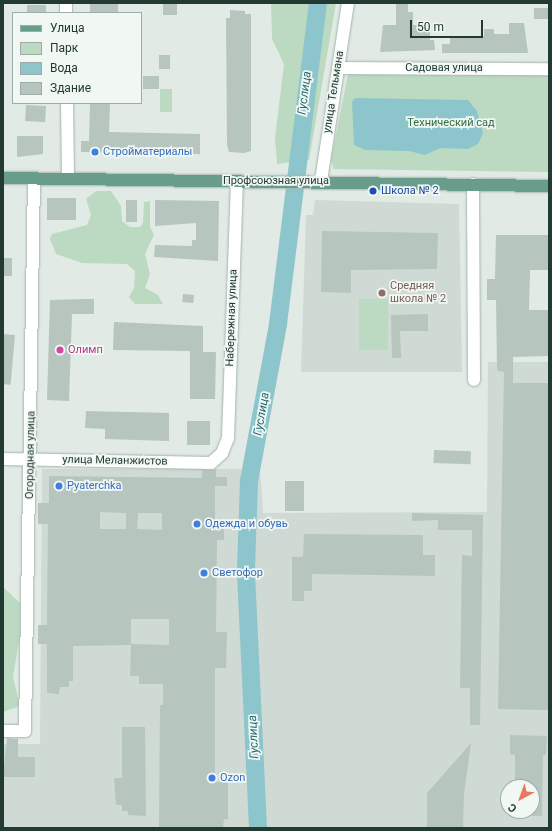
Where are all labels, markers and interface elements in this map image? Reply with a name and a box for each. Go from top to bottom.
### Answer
legend [12,12,142,104]
scale bar [412,12,485,38]
text: 50 m [417,20,444,34]
text: Улица [50,21,85,35]
text: Парк [50,41,78,55]
street label: улица Тельмана [321,50,347,134]
text: Вода [50,61,78,75]
street label: Садовая улица [405,61,483,75]
water label: Гуслица [295,70,315,116]
text: Здание [50,81,91,95]
park label: Технический сад [407,116,495,130]
place label: Стройматериалы [103,145,192,159]
marker: Стройматериалы [90,147,100,157]
street label: Профсоюзная улица [223,174,329,188]
place label: Школа № 2 [381,184,439,198]
marker: Школа № 2 [368,186,378,196]
street label: Набережная улица [224,269,240,367]
place label: Средняя школа № 2 [390,280,446,306]
marker: Средняя школа № 2 [377,288,387,298]
place label: Олимп [68,343,103,357]
marker: Олимп [55,345,65,355]
water label: Гуслица [251,391,273,437]
street label: Огородная улица [24,411,38,499]
street label: улица Меланжистов [62,453,168,469]
place label: Pyaterchka [67,479,122,493]
marker: Pyaterchka [54,481,64,491]
place label: Одежда и обувь [205,517,288,531]
marker: Одежда и обувь [192,519,202,529]
place label: Светофор [212,566,263,580]
marker: Светофор [199,568,209,578]
water label: Гуслица [246,715,262,759]
place label: Ozon [220,771,245,785]
marker: Ozon [207,773,217,783]
north arrow [500,779,540,819]
text: С [505,800,519,815]

